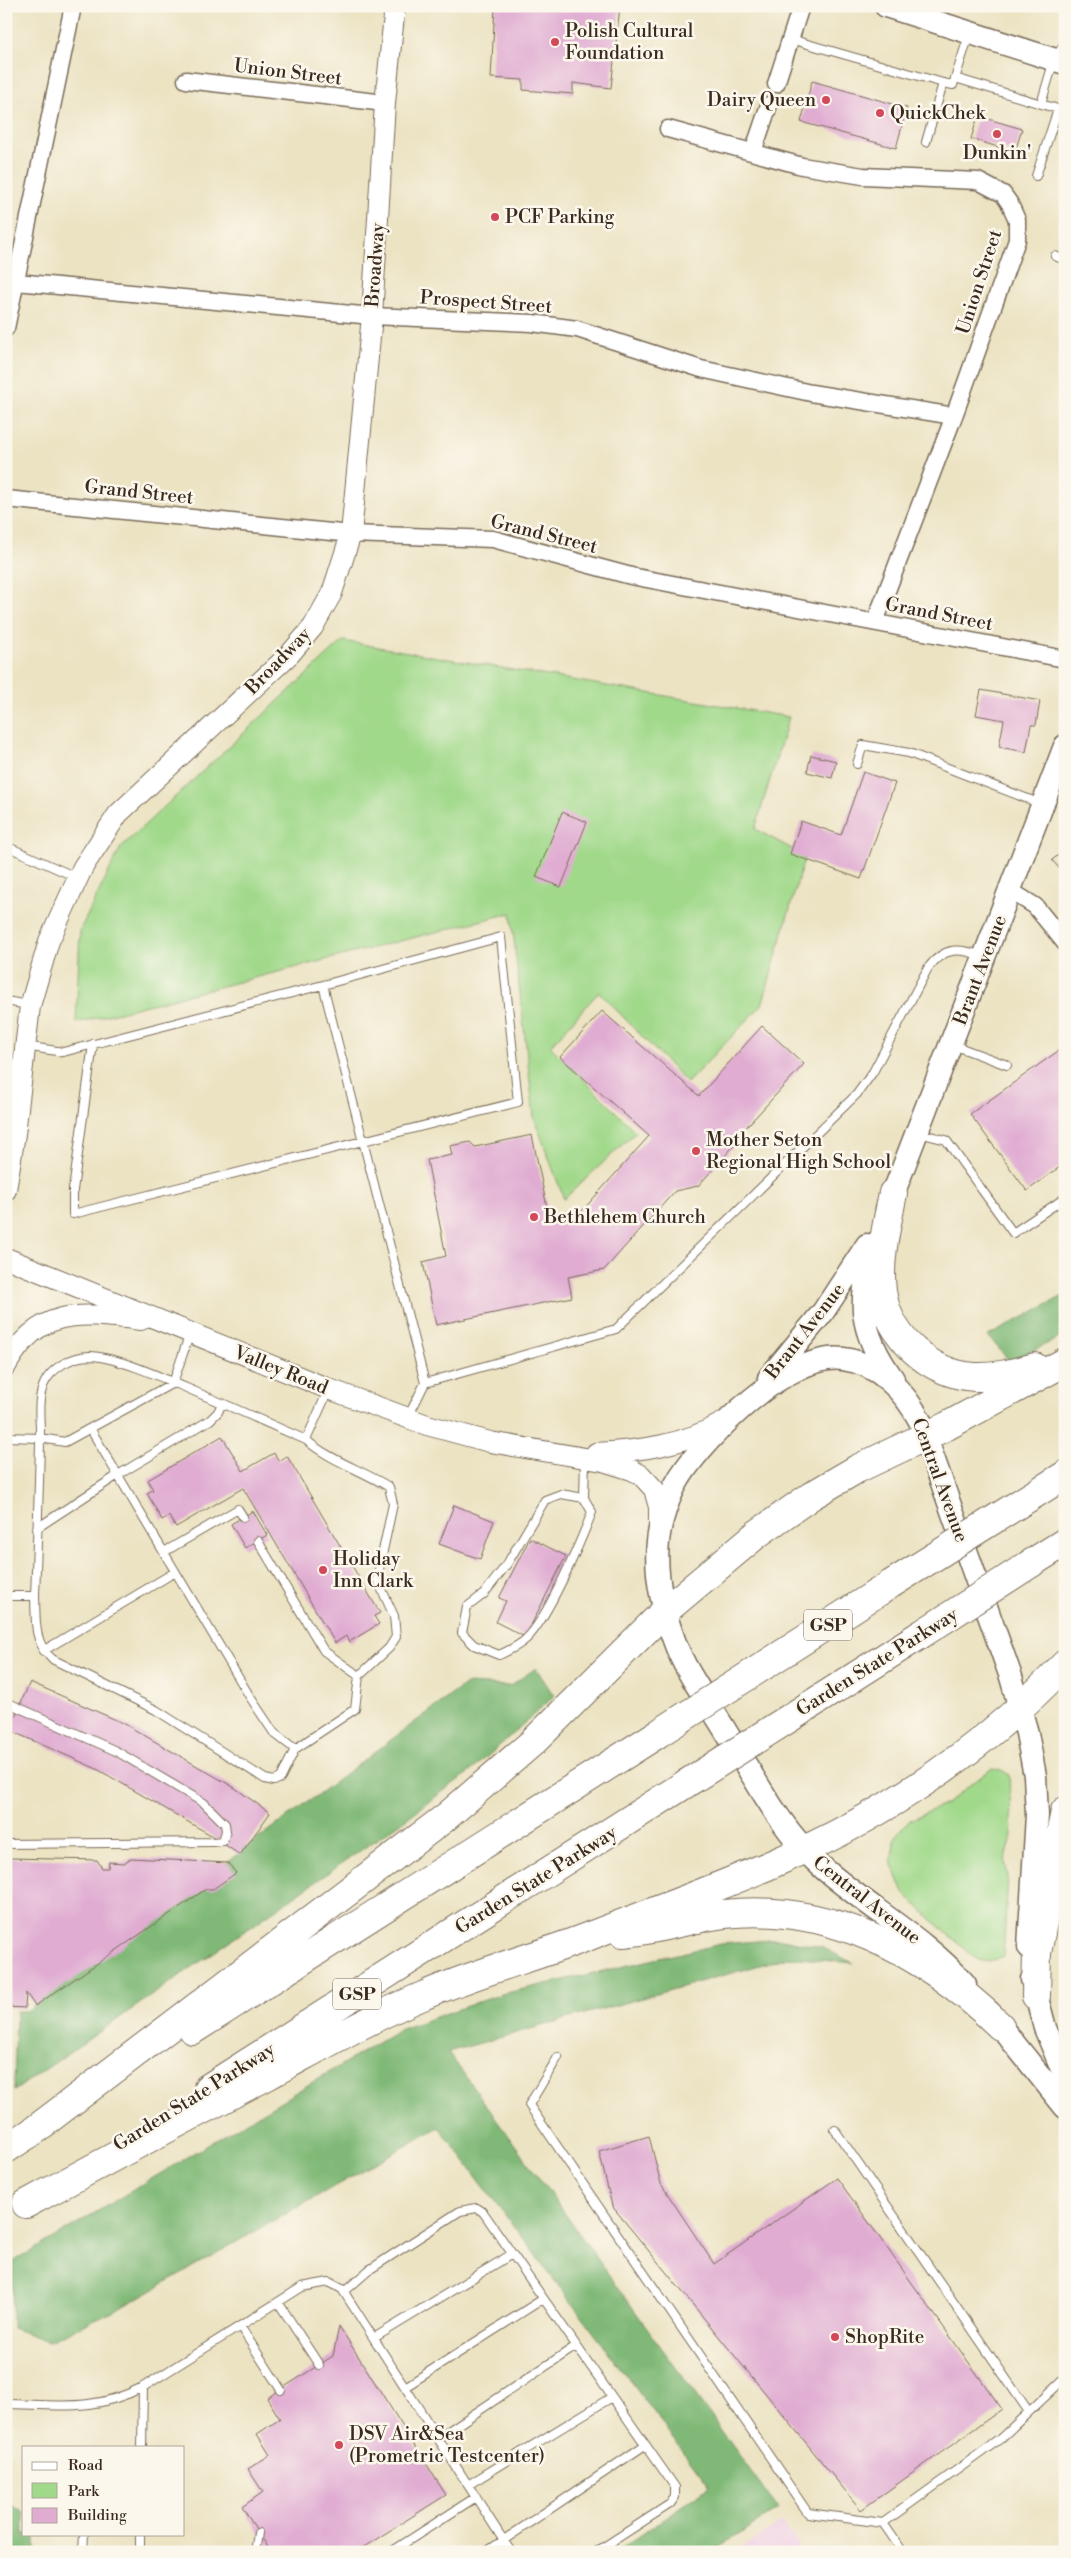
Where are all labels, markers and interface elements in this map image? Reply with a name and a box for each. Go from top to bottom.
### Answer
place label: Polish Cultural Foundation [565,19,694,65]
marker: Polish Cultural Foundation [549,36,561,48]
street label: Union Street [233,53,344,91]
place label: Dairy Queen [707,88,816,112]
marker: Dairy Queen [820,94,832,106]
place label: QuickChek [890,101,986,125]
marker: QuickChek [874,107,886,119]
marker: Dunkin' [991,128,1003,140]
place label: Dunkin' [963,141,1031,165]
place label: PCF Parking [505,205,615,229]
marker: PCF Parking [489,211,501,223]
street label: Broadway [360,221,390,309]
street label: Union Street [951,226,1007,337]
street label: Prospect Street [419,285,553,319]
street label: Grand Street [83,474,195,510]
street label: Grand Street [488,509,600,559]
street label: Grand Street [883,592,995,636]
street label: Broadway [239,622,317,700]
street label: Brant Avenue [948,912,1012,1029]
place label: Mother Seton Regional High School [706,1128,891,1174]
marker: Mother Seton Regional High School [690,1145,702,1157]
place label: Bethlehem Church [543,1205,706,1229]
marker: Bethlehem Church [528,1211,540,1223]
street label: Brant Avenue [759,1278,850,1385]
street label: Valley Road [229,1340,332,1400]
street label: Central Avenue [906,1415,974,1545]
place label: Holiday Inn Clark [333,1547,414,1593]
marker: Holiday Inn Clark [317,1564,329,1576]
street label: Garden State Parkway [792,1602,963,1722]
road number: GSP [804,1610,852,1640]
street label: Garden State Parkway [451,1820,622,1940]
street label: Central Avenue [808,1850,926,1950]
road number: GSP [333,1978,381,2010]
street label: Garden State Parkway [109,2037,280,2157]
place label: ShopRite [845,2325,924,2349]
marker: ShopRite [829,2331,841,2343]
place label: DSV Air&Sea (Prometric Testcenter) [349,2422,545,2468]
marker: DSV Air&Sea (Prometric Testcenter) [333,2439,345,2451]
legend [22,2446,185,2536]
text: Road [68,2456,103,2475]
text: Park [68,2482,100,2501]
text: Building [67,2506,127,2525]

